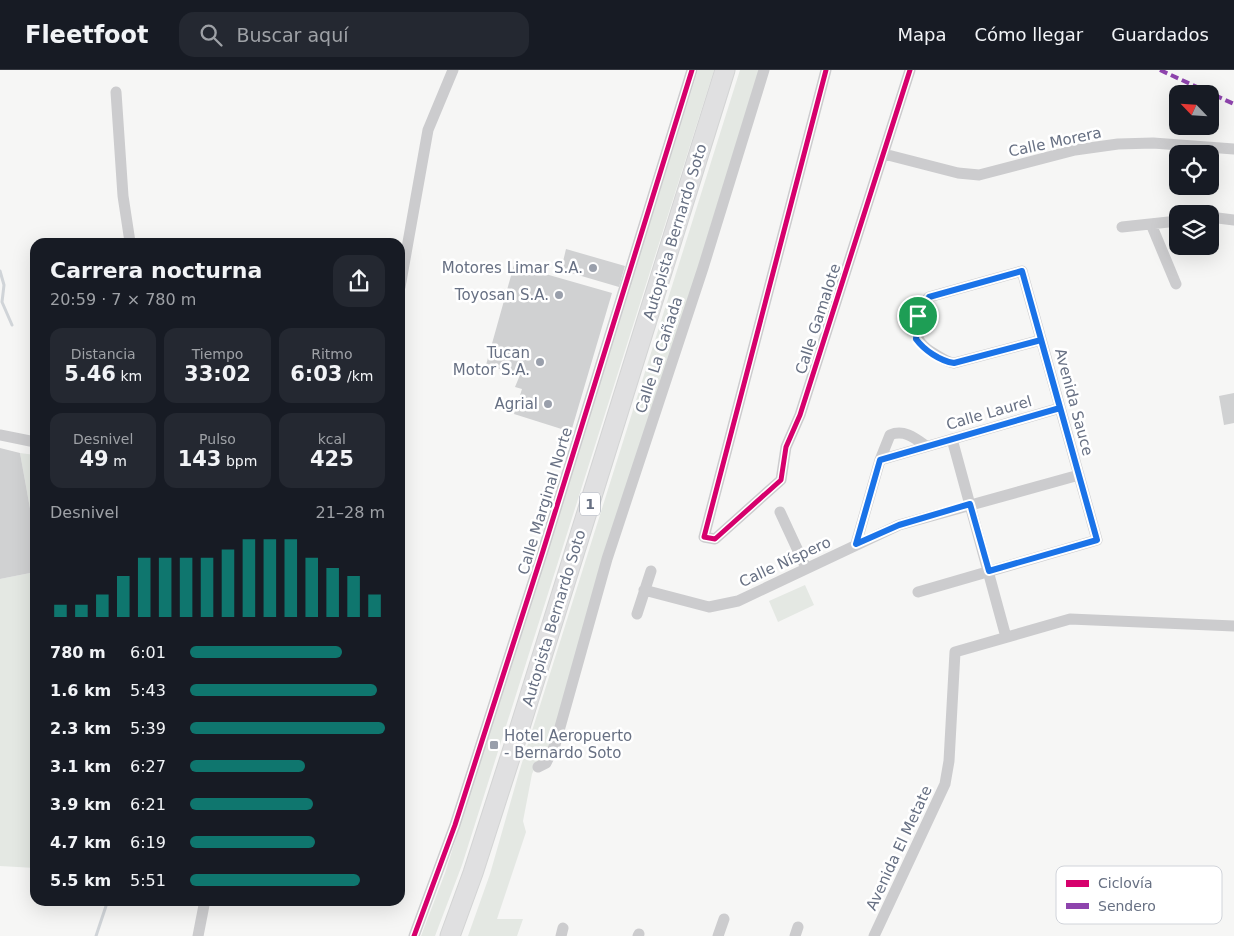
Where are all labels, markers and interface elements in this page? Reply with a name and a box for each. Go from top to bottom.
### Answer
search box [179,12,529,57]
text: Fleetfoot [25,21,149,49]
icon: search [197,21,225,49]
text: Buscar aquí [237,24,349,46]
text: Mapa [897,24,946,45]
text: Cómo llegar [974,24,1083,45]
text: Guardados [1111,24,1209,45]
north arrow [1169,85,1219,135]
map controls [1169,85,1219,255]
street label: Calle Morera [1007,123,1103,161]
street label: Autopista Bernardo Soto [640,142,710,322]
button: locate [1169,145,1219,195]
button: layers [1169,205,1219,255]
button: share [333,255,385,307]
text: Carrera nocturna [50,258,262,283]
place label: Motores Limar S.A. [442,259,583,277]
street label: Calle Gamalote [792,261,844,377]
marker: Motores Limar S.A. [587,262,599,274]
place label: Toyosan S.A. [454,286,549,304]
marker: Toyosan S.A. [553,289,565,301]
text: 20:59 · 7 × 780 m [50,290,196,309]
street label: Calle La Cañada [632,294,686,416]
pin [897,295,939,337]
icon: arrive [904,302,932,330]
place label: Tucan Motor S.A. [453,344,530,379]
text: Distancia [71,346,136,362]
text: Tiempo [192,346,243,362]
text: Ritmo [311,346,352,362]
street label: Avenida Sauce [1051,346,1097,458]
marker: Tucan Motor S.A. [534,356,546,368]
text: 5.46 [64,362,116,386]
text: 33:02 [184,362,251,386]
text: 6:03 [290,362,342,386]
text: km [116,368,142,384]
text: /km [342,368,373,384]
street label: Calle Laurel [944,392,1034,434]
place label: Agrial [495,395,538,413]
marker: Agrial [542,398,554,410]
street label: Calle Marginal Norte [514,425,576,577]
text: Desnivel [73,431,133,447]
text: Pulso [199,431,236,447]
text: kcal [318,431,346,447]
text: 49 [80,447,109,471]
text: 143 [178,447,221,471]
text: 425 [310,447,354,471]
text: m [109,453,127,469]
text: bpm [221,453,257,469]
road number: 1 [580,492,600,516]
text: Desnivel [50,503,119,522]
text: 21–28 m [316,503,385,522]
street label: Autopista Bernardo Soto [519,528,589,708]
street label: Calle Níspero [736,533,834,591]
text: 780 m [50,643,106,662]
text: 6:01 [130,643,166,662]
text: 1.6 km [50,681,111,700]
text: 5:43 [130,681,166,700]
text: 2.3 km [50,719,111,738]
text: 5:39 [130,719,166,738]
place label: Hotel Aeropuerto - Bernardo Soto [504,727,632,762]
marker: Hotel Aeropuerto - Bernardo Soto [488,739,500,751]
text: 3.1 km [50,757,111,776]
text: 6:27 [130,757,166,776]
street label: Avenida El Metate [862,783,936,913]
text: 3.9 km [50,795,111,814]
text: 6:21 [130,795,166,814]
text: 4.7 km [50,833,111,852]
text: 6:19 [130,833,166,852]
legend [1056,866,1222,924]
text: 5.5 km [50,871,111,890]
text: 5:51 [130,871,166,890]
text: Ciclovía [1098,875,1153,891]
text: Sendero [1098,898,1156,914]

